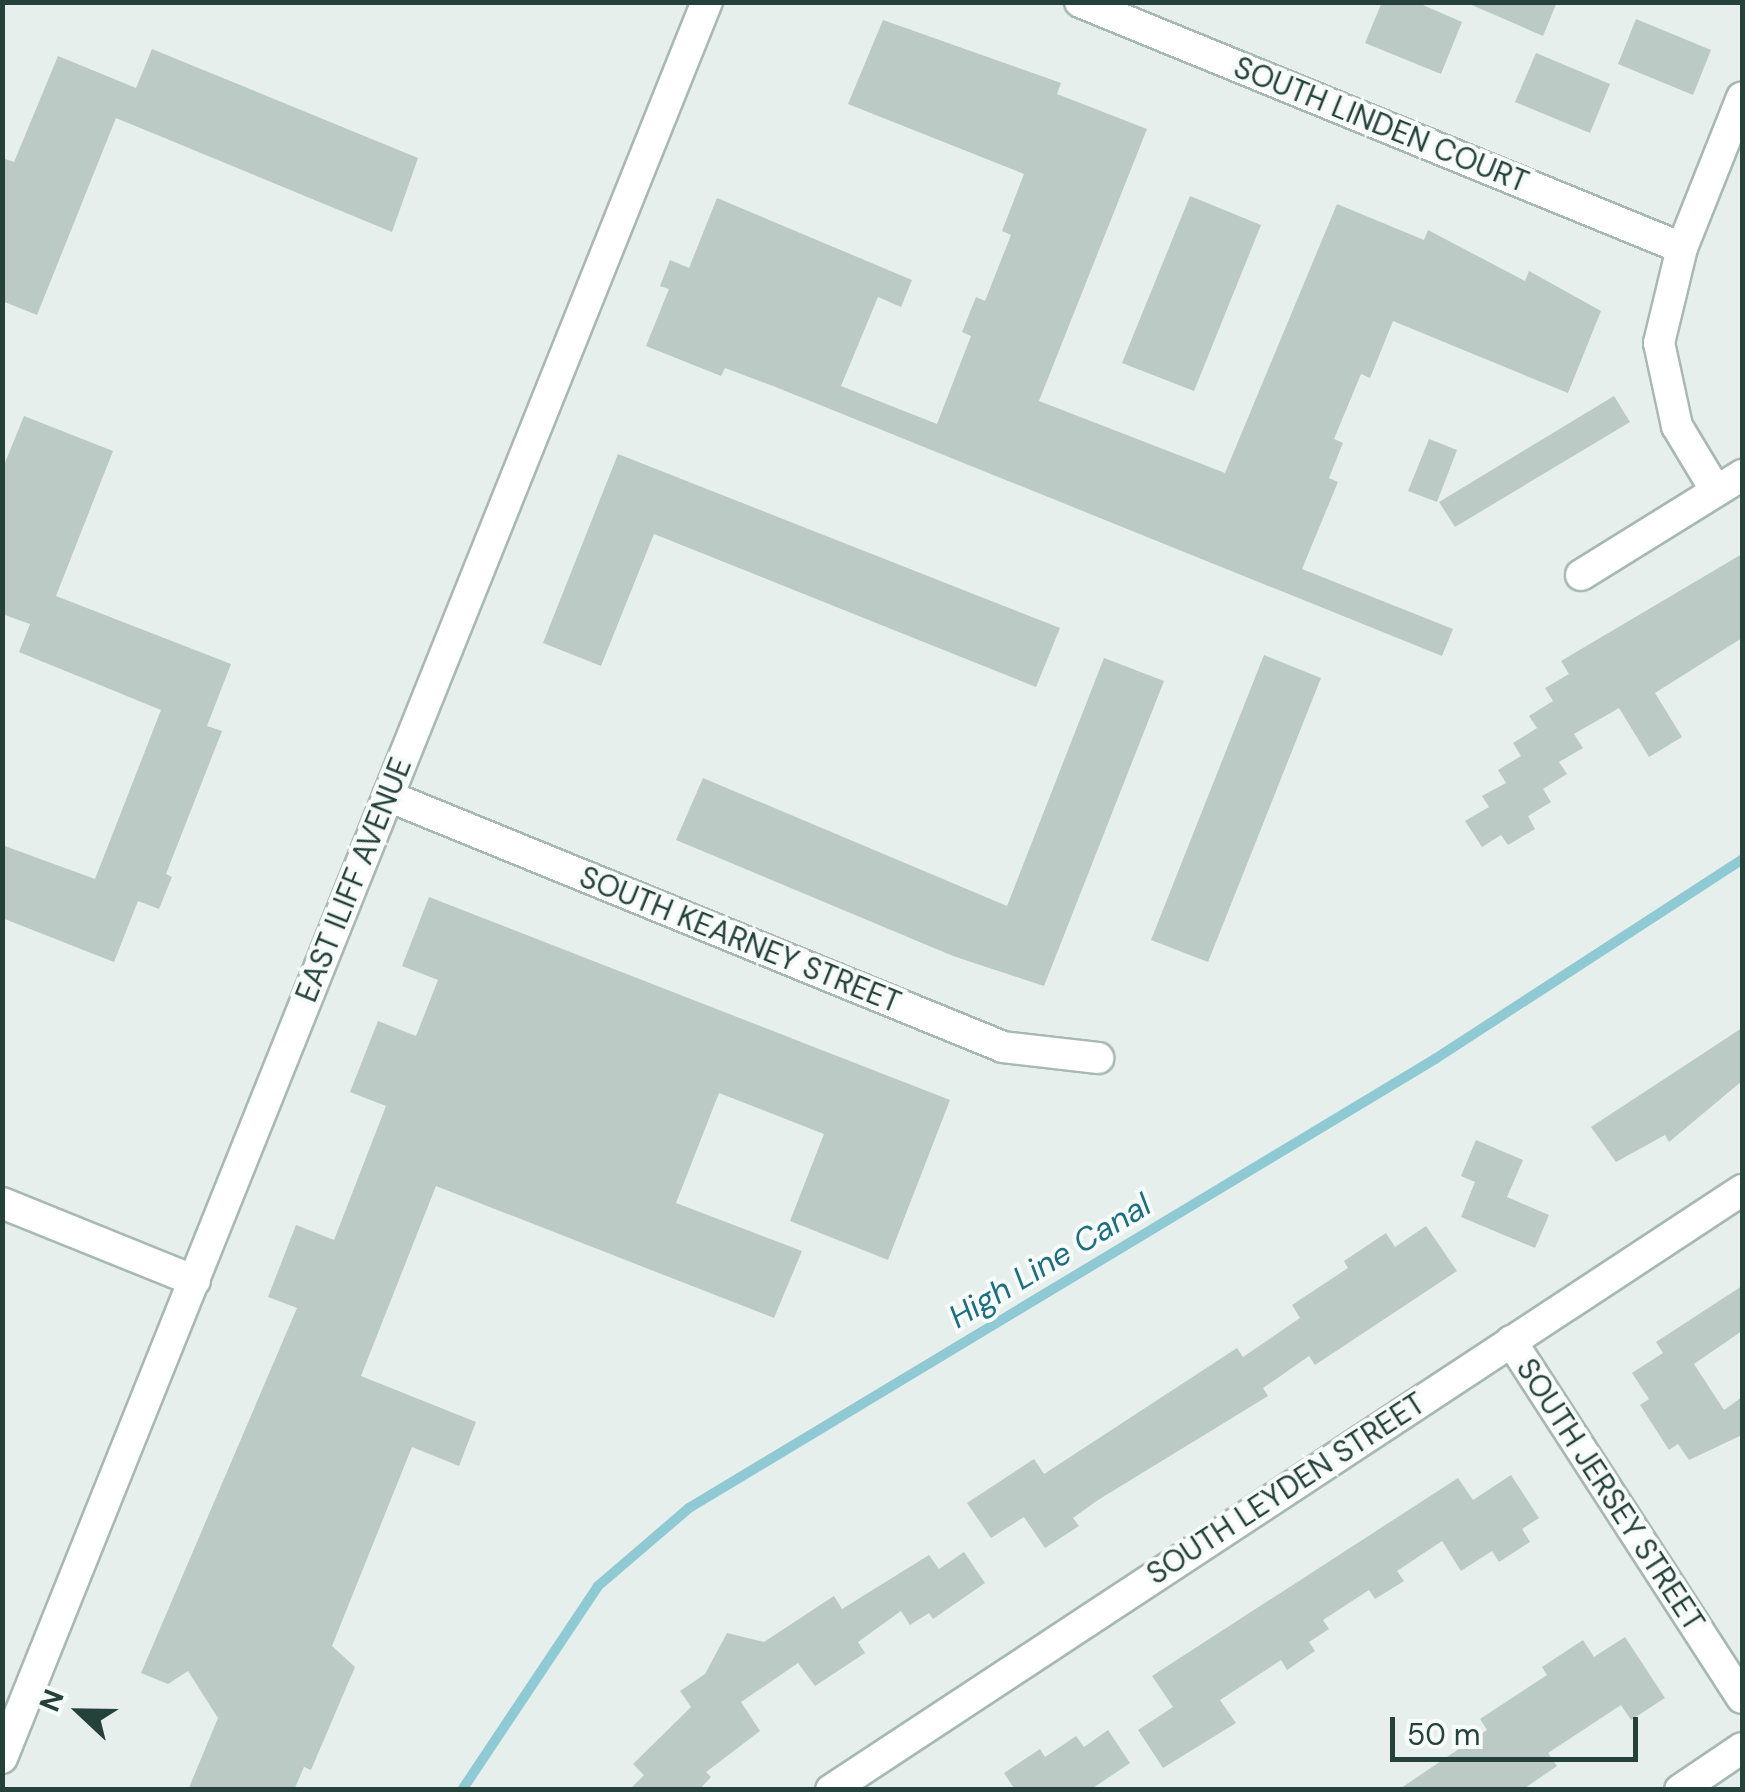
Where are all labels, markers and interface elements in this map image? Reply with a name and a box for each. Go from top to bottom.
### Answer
street label: SOUTH LINDEN COURT [1229,49,1533,201]
street label: EAST ILIFF AVENUE [289,753,419,1007]
street label: SOUTH KEARNEY STREET [574,859,906,1021]
water label: High Line Canal [942,1186,1158,1336]
street label: SOUTH JERSEY STREET [1508,1352,1712,1638]
street label: SOUTH LEYDEN STREET [1140,1386,1432,1592]
north arrow [30,1662,130,1762]
text: N [31,1684,73,1717]
scale bar [1395,1697,1642,1759]
text: 50 m [1407,1715,1481,1754]

